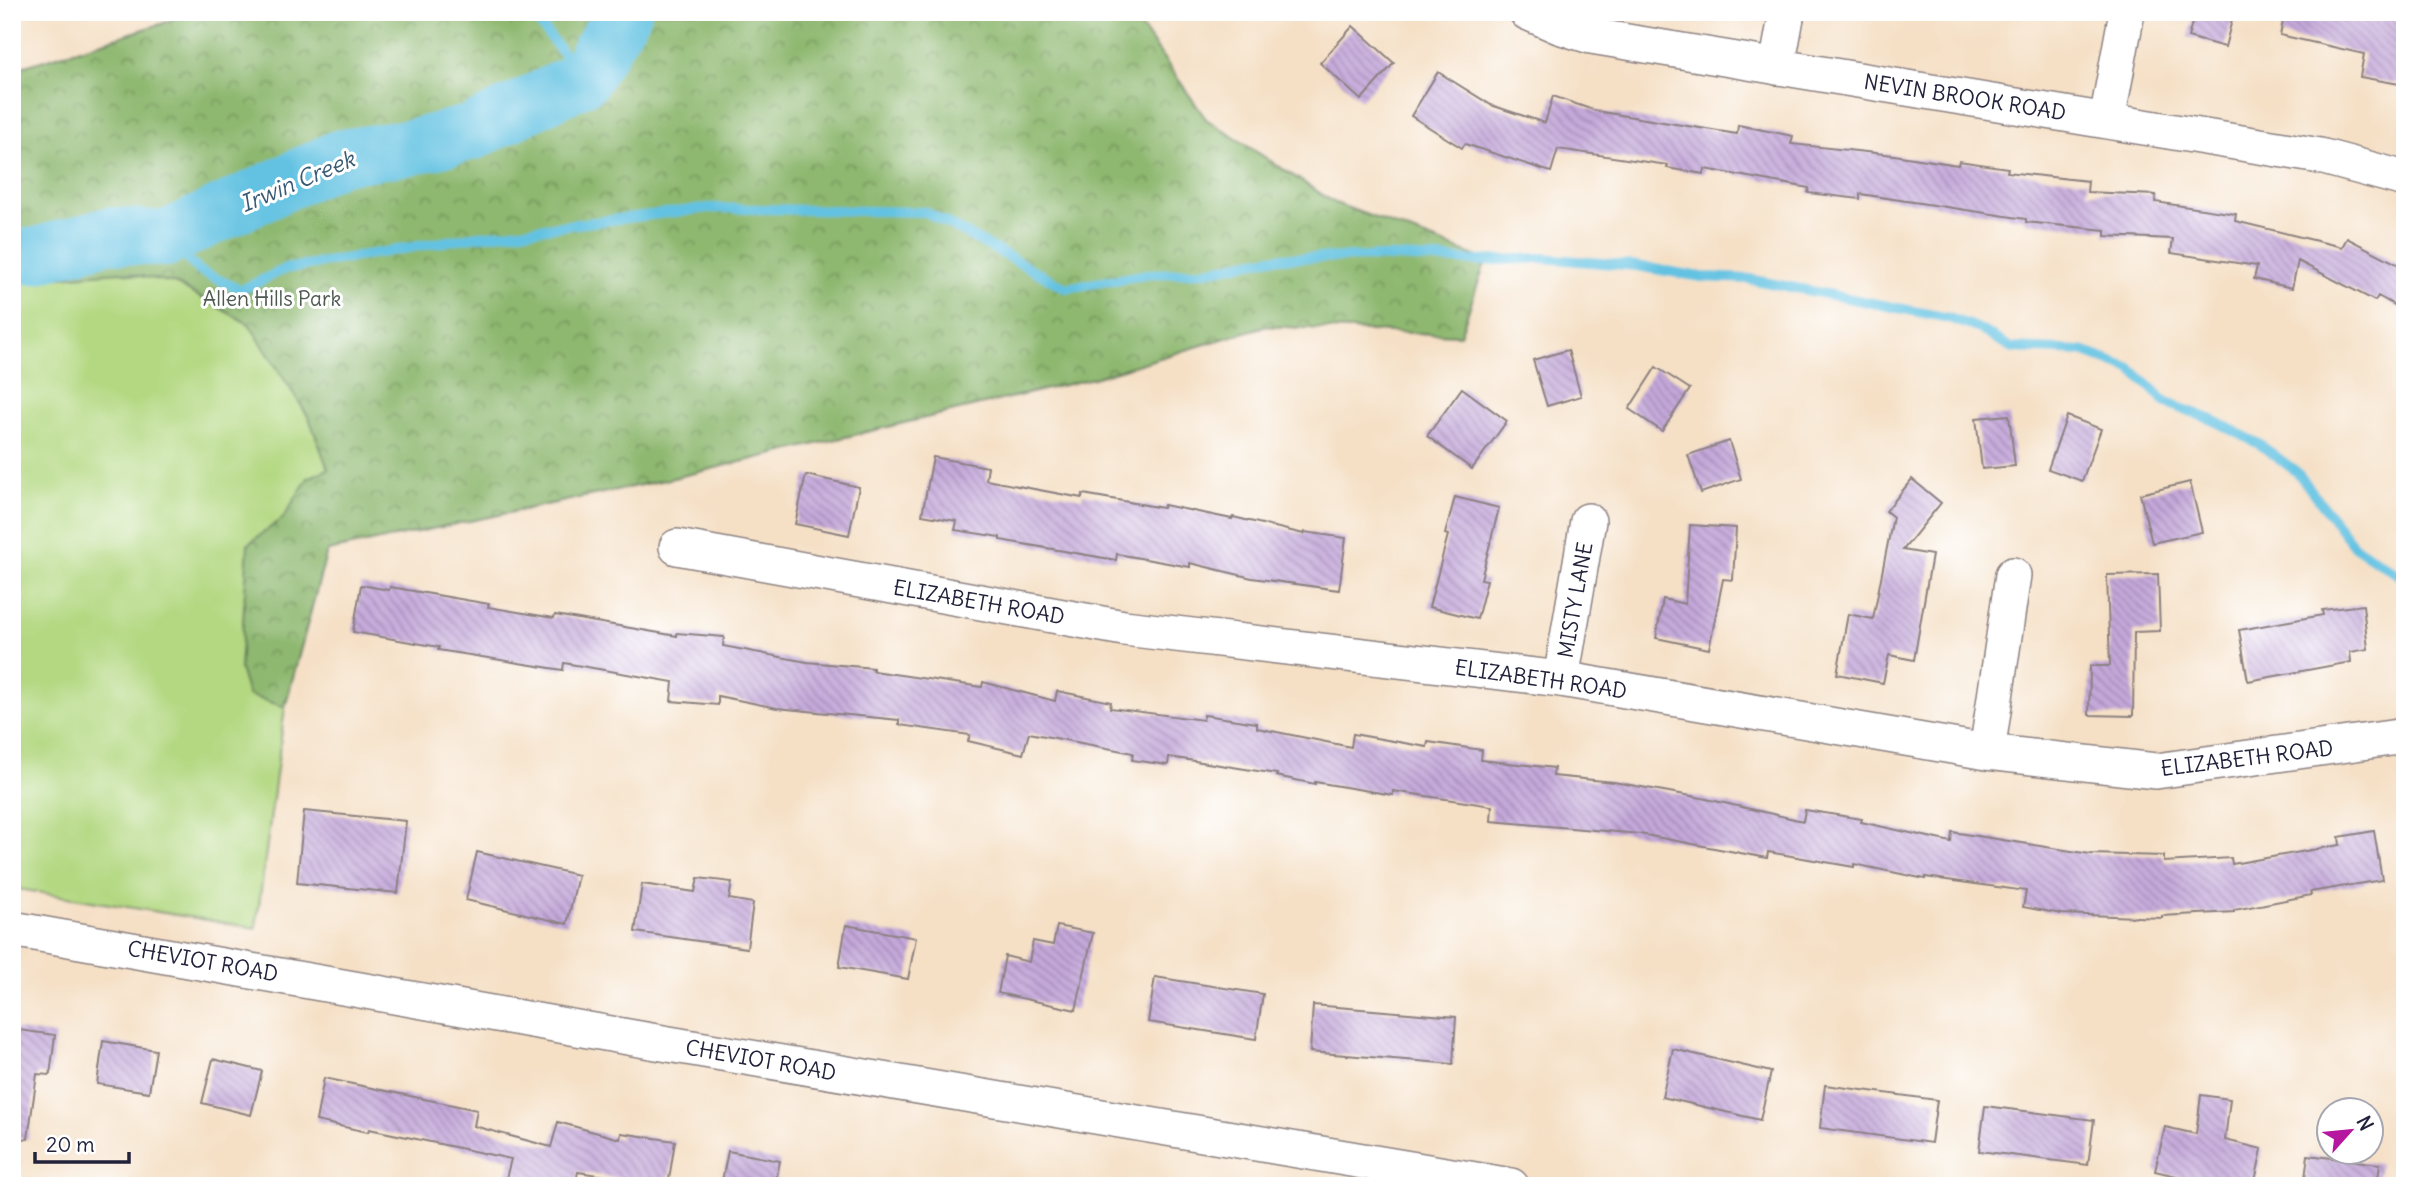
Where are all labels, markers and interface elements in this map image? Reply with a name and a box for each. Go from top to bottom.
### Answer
street label: NEVIN BROOK ROAD [1862,68,2068,126]
water label: Irwin Creek [235,143,360,218]
park label: Allen Hills Park [203,285,341,312]
street label: MISTY LANE [1552,540,1598,660]
street label: ELIZABETH ROAD [891,574,1067,630]
street label: ELIZABETH ROAD [1453,654,1629,704]
street label: ELIZABETH ROAD [2159,734,2335,782]
street label: CHEVIOT ROAD [126,934,280,988]
street label: CHEVIOT ROAD [684,1033,838,1087]
north arrow [2316,1096,2386,1166]
text: N [2351,1112,2379,1135]
scale bar [35,1121,130,1165]
text: 20 m [46,1131,95,1158]

